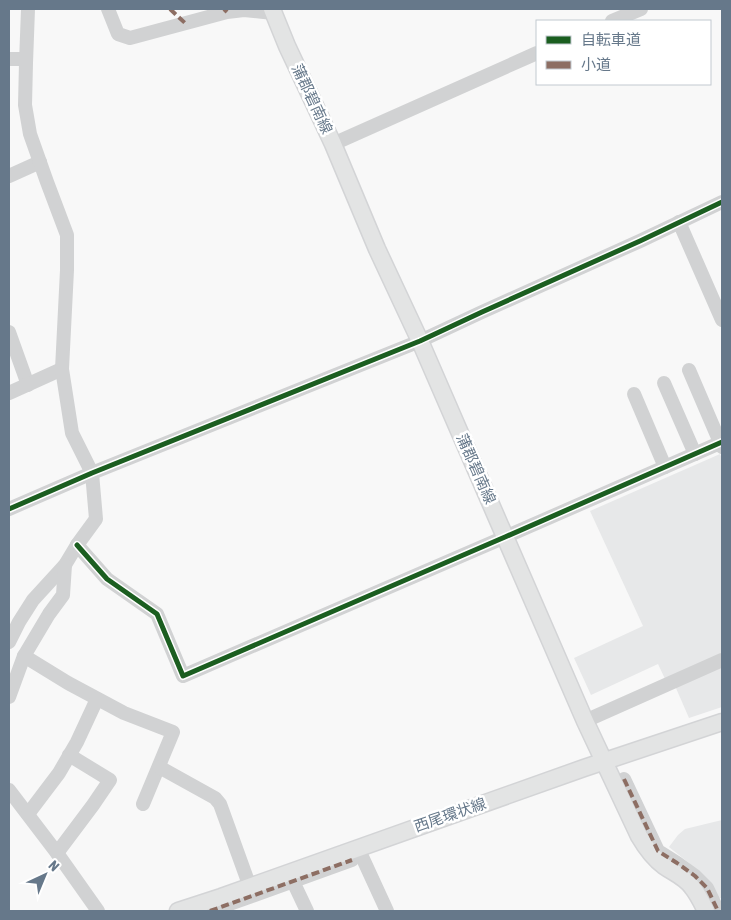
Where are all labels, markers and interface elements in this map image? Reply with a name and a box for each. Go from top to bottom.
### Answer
legend [536,20,711,85]
text: 自転車道 [581,31,641,48]
text: 小道 [581,56,611,73]
street label: 蒲郡碧南線 [289,61,336,136]
street label: 蒲郡碧南線 [453,431,499,507]
street label: 西尾環状線 [412,794,488,835]
north arrow [20,850,70,900]
text: N [46,857,63,874]

